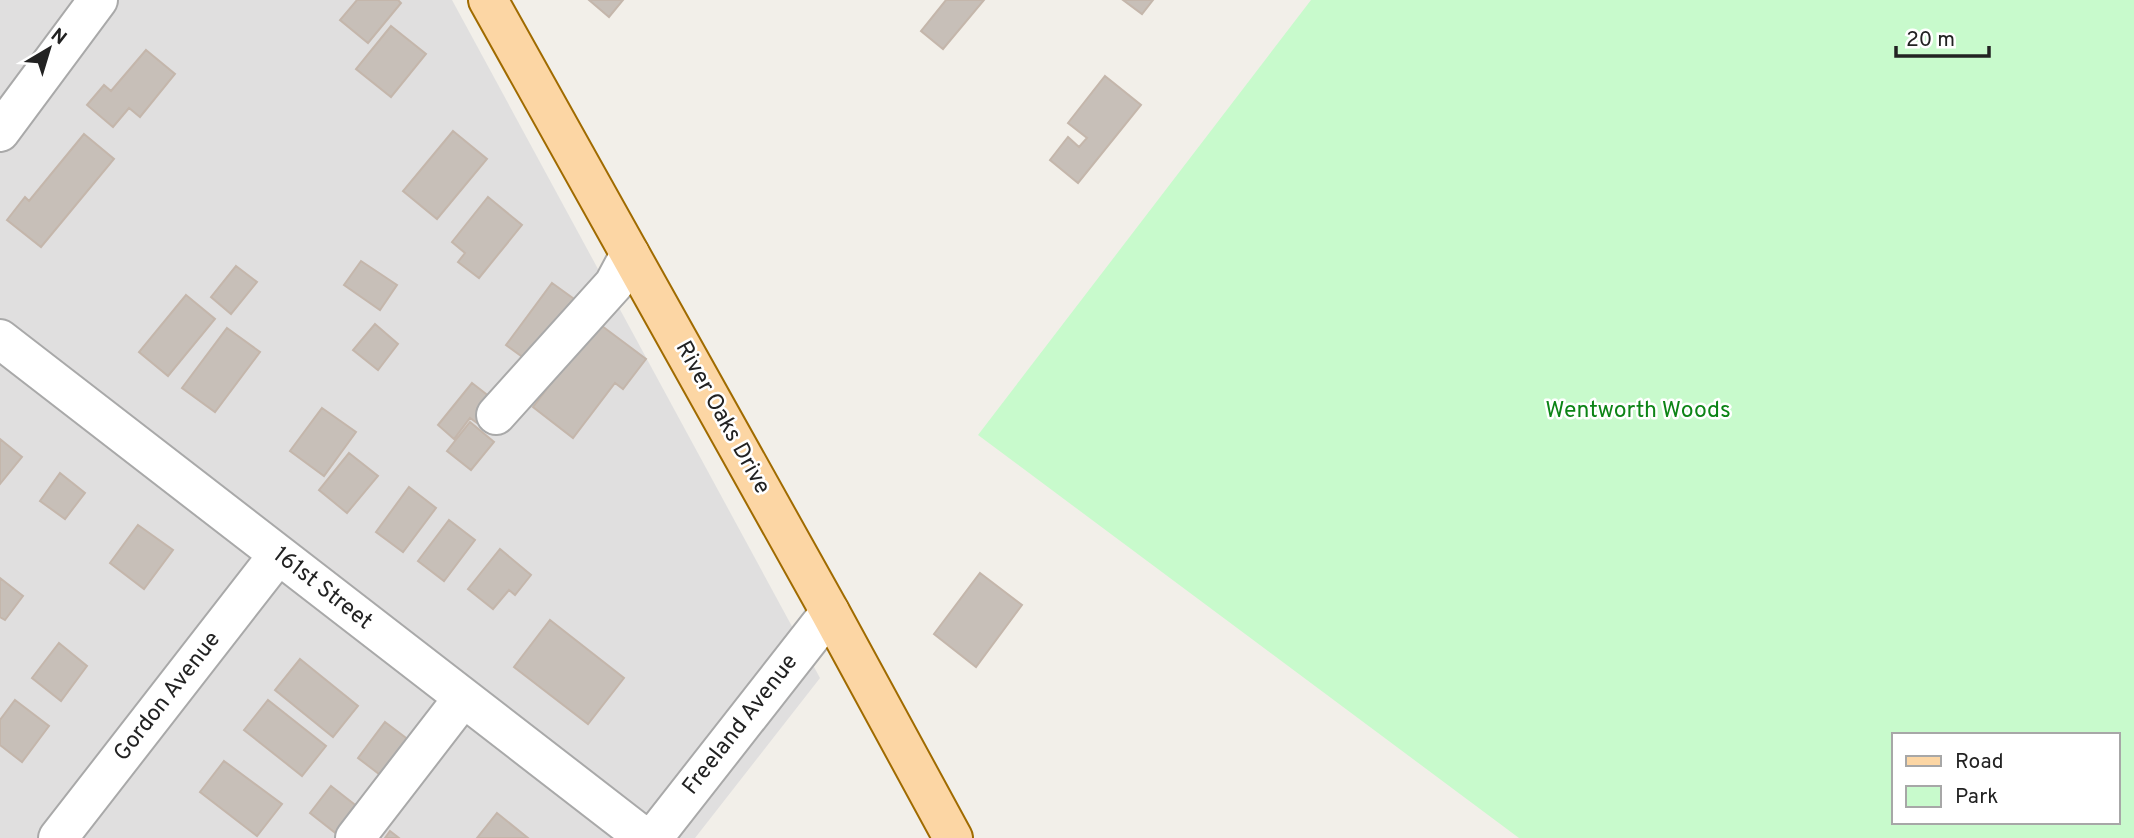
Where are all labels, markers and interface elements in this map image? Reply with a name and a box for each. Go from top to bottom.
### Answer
north arrow [14,14,84,84]
scale bar [1896,14,1989,58]
text: N [45,24,71,51]
text: 20 m [1906,27,1955,54]
street label: River Oaks Drive [668,336,776,500]
park label: Wentworth Woods [1545,397,1731,426]
street label: 161st Street [266,541,378,637]
street label: Gordon Avenue [108,626,228,768]
street label: Freeland Avenue [677,649,805,801]
legend [1892,733,2120,824]
text: Road [1955,749,2004,776]
text: Park [1955,784,1998,811]

